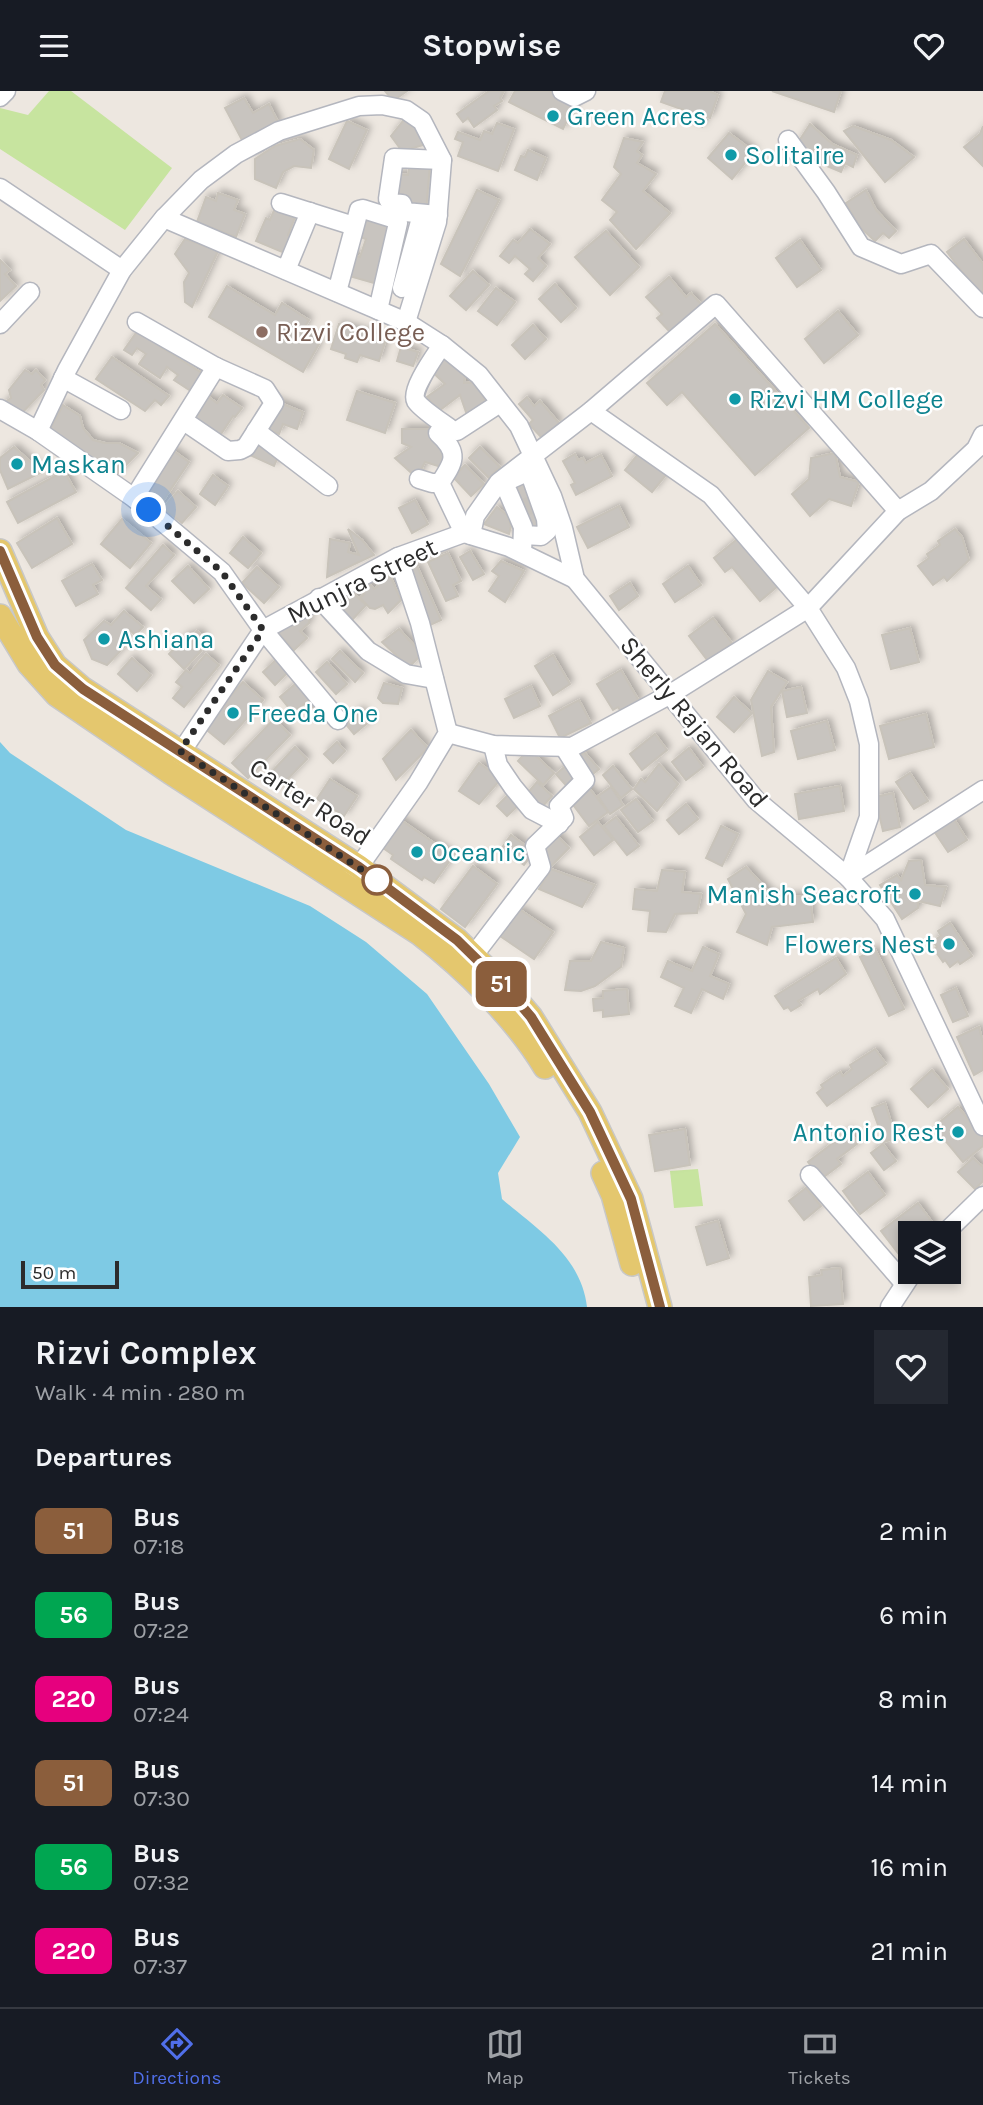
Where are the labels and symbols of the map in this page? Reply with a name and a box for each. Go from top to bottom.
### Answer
place label: Green Acres [567,101,706,132]
marker: Green Acres [545,108,561,124]
place label: Solitaire [745,140,845,171]
marker: Solitaire [723,147,739,163]
place label: Rizvi College [276,317,425,348]
marker: Rizvi College [254,324,270,340]
place label: Rizvi HM College [749,384,944,415]
marker: Rizvi HM College [727,391,743,407]
place label: Maskan [31,449,126,480]
marker: Maskan [9,456,25,472]
your location [131,492,166,527]
street label: Munjra Street [282,531,442,631]
place label: Ashiana [118,624,214,655]
street label: Sherly Rajan Road [613,630,775,814]
marker: Ashiana [96,631,112,647]
place label: Freeda One [247,698,378,729]
marker: Freeda One [225,705,241,721]
street label: Carter Road [244,751,376,853]
place label: Oceanic [431,837,526,868]
marker: Oceanic [409,844,425,860]
unlabelled marker [362,865,392,895]
place label: Manish Seacroft [707,879,901,910]
marker: Manish Seacroft [907,886,923,902]
place label: Flowers Nest [784,929,935,960]
marker: Flowers Nest [941,936,957,952]
line badge: 51 [470,961,532,1007]
place label: Antonio Rest [793,1117,944,1148]
marker: Antonio Rest [950,1124,966,1140]
scale bar [21,1258,119,1290]

